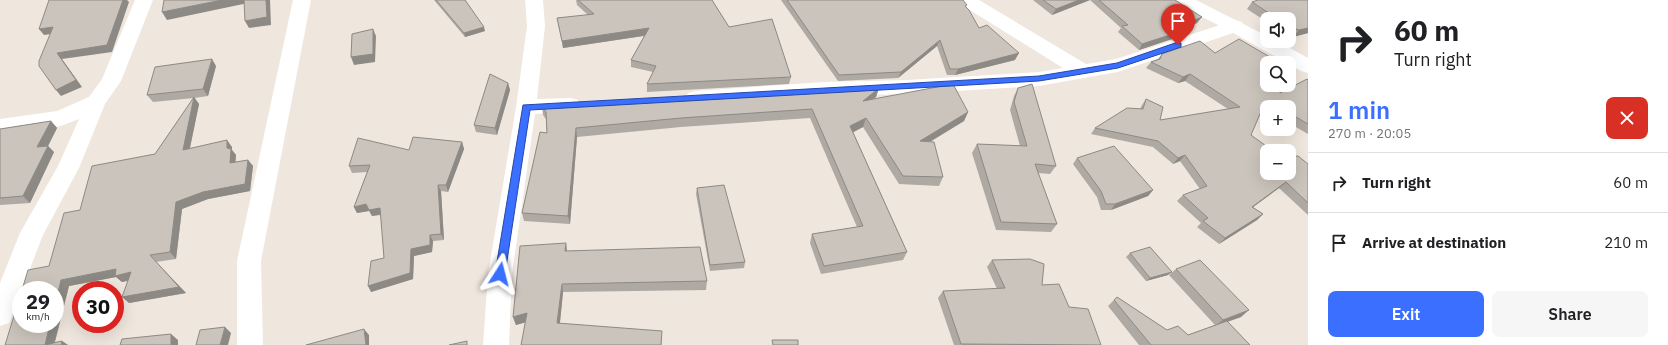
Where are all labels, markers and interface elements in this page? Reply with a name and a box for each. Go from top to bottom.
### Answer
pin [1161,4,1195,45]
icon: arrive [1167,10,1189,32]
map controls [1260,12,1296,180]
button: sound [1260,12,1296,48]
text: 60 m [1394,12,1459,49]
icon: right [1328,16,1380,68]
text: Turn right [1394,48,1472,71]
button: search [1260,56,1296,92]
text: 1 min [1328,94,1390,126]
button: close [1606,97,1648,139]
button: + [1260,100,1296,136]
text: 270 m · 20:05 [1328,125,1411,142]
button: − [1260,144,1296,180]
icon: right [1328,172,1350,194]
text: Turn right [1362,173,1431,192]
text: 60 m [1613,173,1648,192]
icon: arrive [1328,232,1350,254]
text: Arrive at destination [1362,233,1506,252]
text: 210 m [1604,233,1648,252]
position arrow [479,253,521,295]
speed limit sign: 30 [72,281,124,333]
text: 29 [26,288,50,315]
button: Exit [1328,291,1484,337]
button: Share [1492,291,1648,337]
text: km/h [26,310,50,323]

